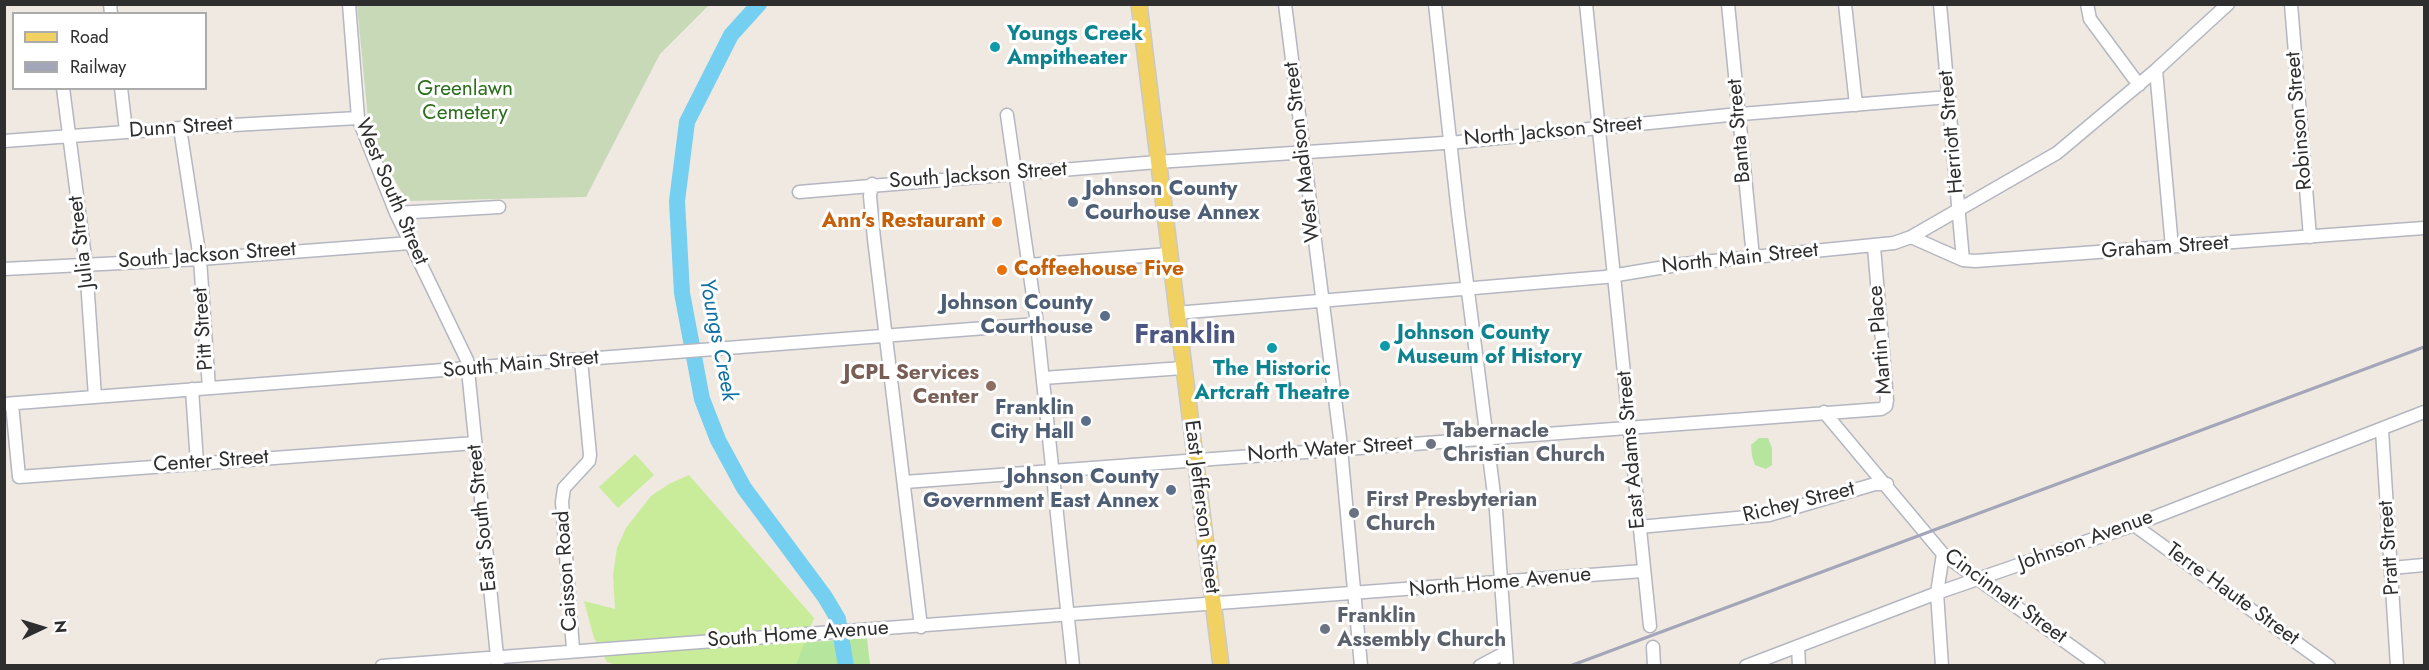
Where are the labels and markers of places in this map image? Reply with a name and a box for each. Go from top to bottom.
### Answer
place label: Youngs Creek Ampitheater [1007,22,1143,72]
marker: Youngs Creek Ampitheater [988,40,1002,54]
place label: Johnson County Courhouse Annex [1085,177,1260,227]
marker: Johnson County Courhouse Annex [1066,195,1080,209]
place label: Ann's Restaurant [822,209,985,235]
marker: Ann's Restaurant [990,215,1004,229]
place label: Coffeehouse Five [1014,257,1184,283]
marker: Coffeehouse Five [995,263,1009,277]
place label: Johnson County Courthouse [940,291,1093,341]
marker: Johnson County Courthouse [1098,309,1112,323]
place label: Johnson County Museum of History [1397,321,1582,371]
marker: Johnson County Museum of History [1378,339,1392,353]
marker: The Historic Artcraft Theatre [1265,341,1279,355]
place label: The Historic Artcraft Theatre [1194,357,1350,407]
place label: JCPL Services Center [844,361,979,411]
marker: JCPL Services Center [984,379,998,393]
place label: Franklin City Hall [990,396,1074,446]
marker: Franklin City Hall [1079,414,1093,428]
place label: Tabernacle Christian Church [1443,419,1605,469]
marker: Tabernacle Christian Church [1424,437,1438,451]
place label: Johnson County Government East Annex [923,465,1159,515]
marker: Johnson County Government East Annex [1164,483,1178,497]
place label: First Presbyterian Church [1366,488,1537,538]
marker: First Presbyterian Church [1347,506,1361,520]
place label: Franklin Assembly Church [1337,604,1506,654]
marker: Franklin Assembly Church [1318,622,1332,636]

